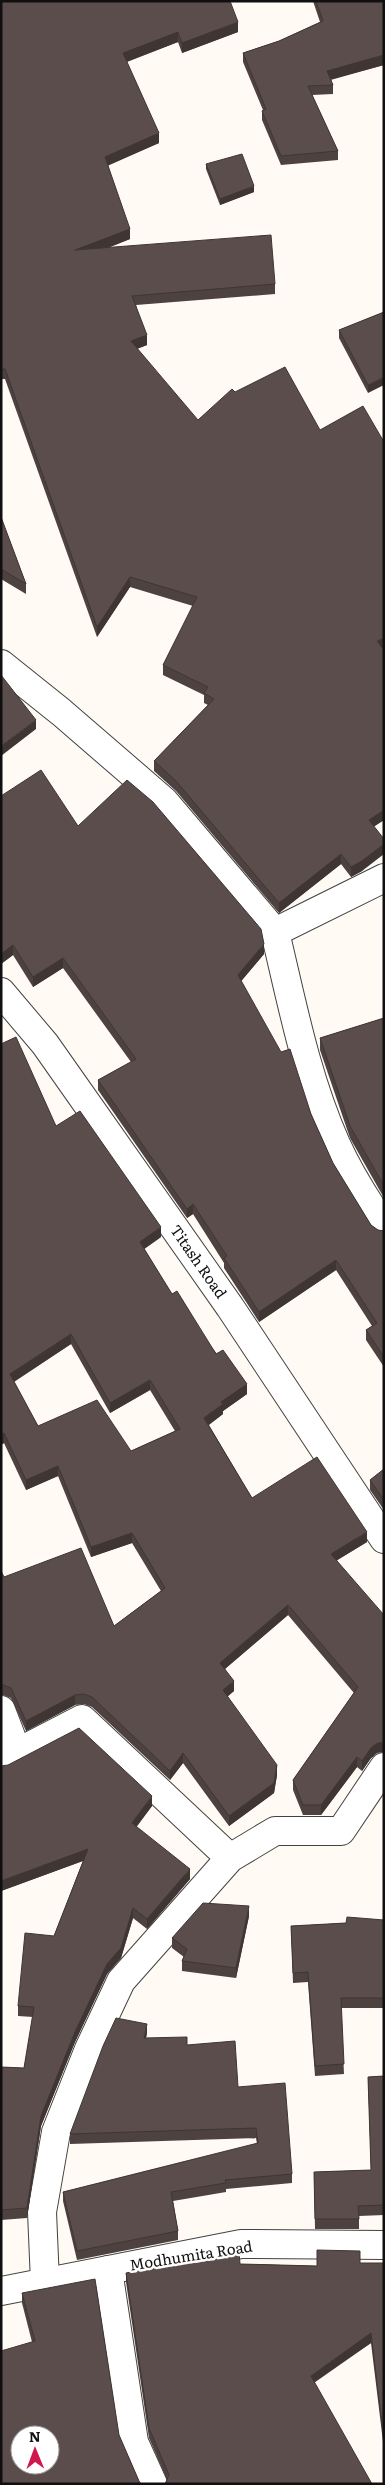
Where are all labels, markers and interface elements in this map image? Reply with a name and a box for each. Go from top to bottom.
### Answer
street label: Titash Road [165,1220,233,1303]
street label: Modhumita Road [128,2233,254,2276]
north arrow [10,2425,60,2475]
text: N [29,2426,41,2446]

